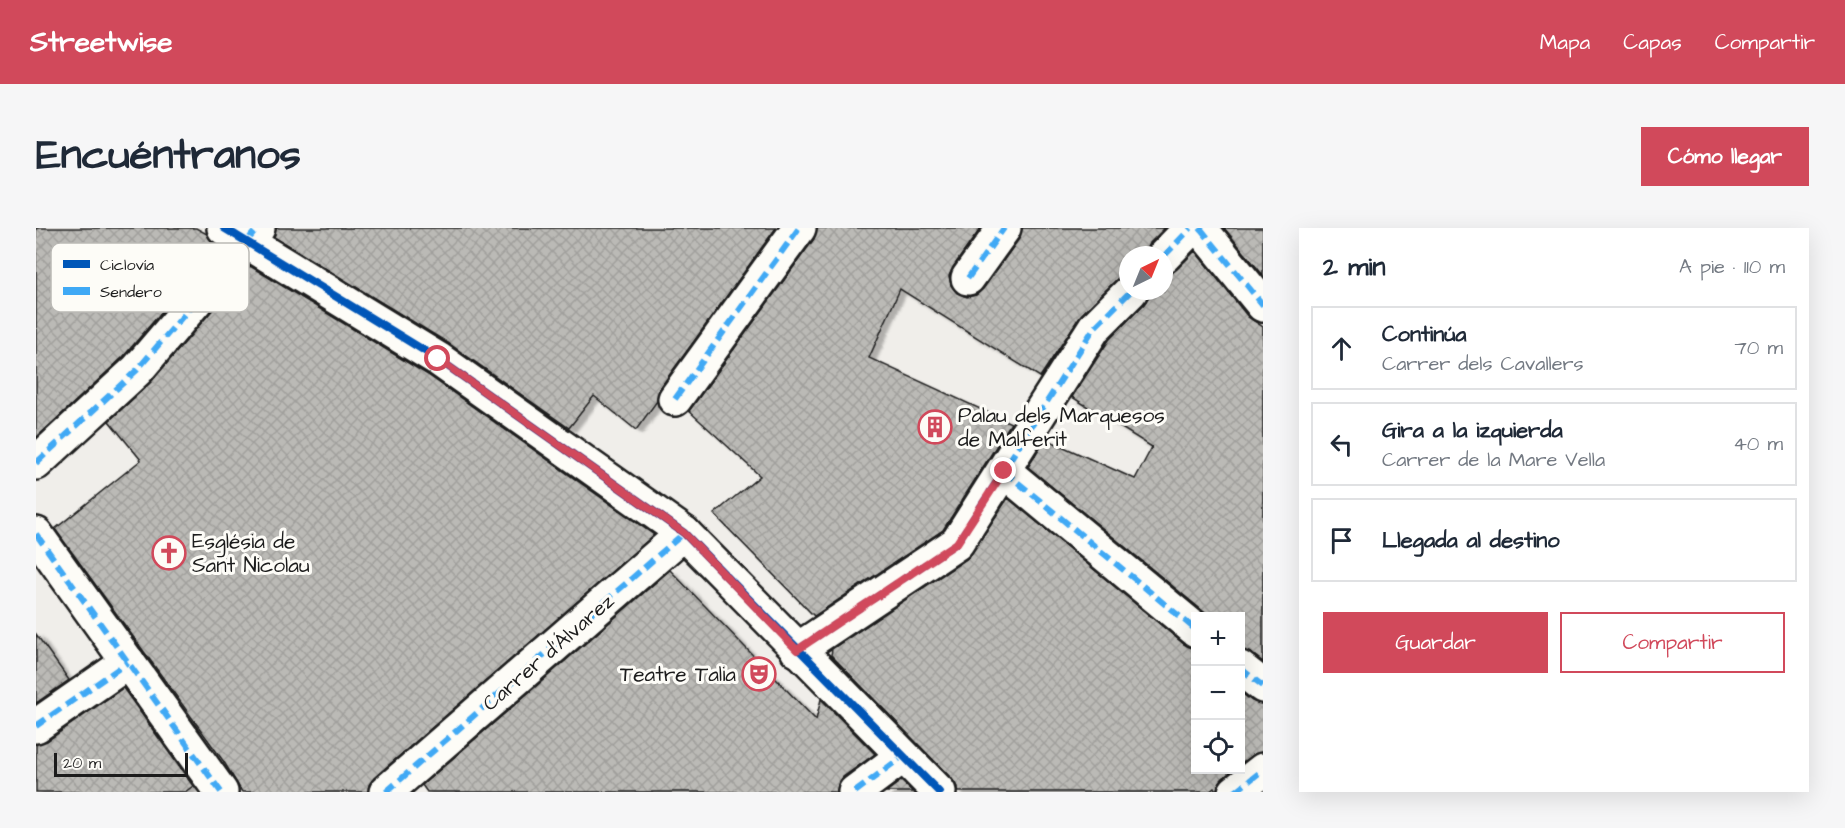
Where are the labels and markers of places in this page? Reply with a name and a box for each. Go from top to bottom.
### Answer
place label: Palau dels Marquesos de Malferit [958,401,1165,454]
building icon: Palau dels Marquesos de Malferit [917,409,953,445]
place label: Església de Sant Nicolau [192,527,310,580]
church icon: Església de Sant Nicolau [151,535,187,571]
theatre icon: Teatre Talia [741,656,777,692]
place label: Teatre Talia [620,660,736,689]

